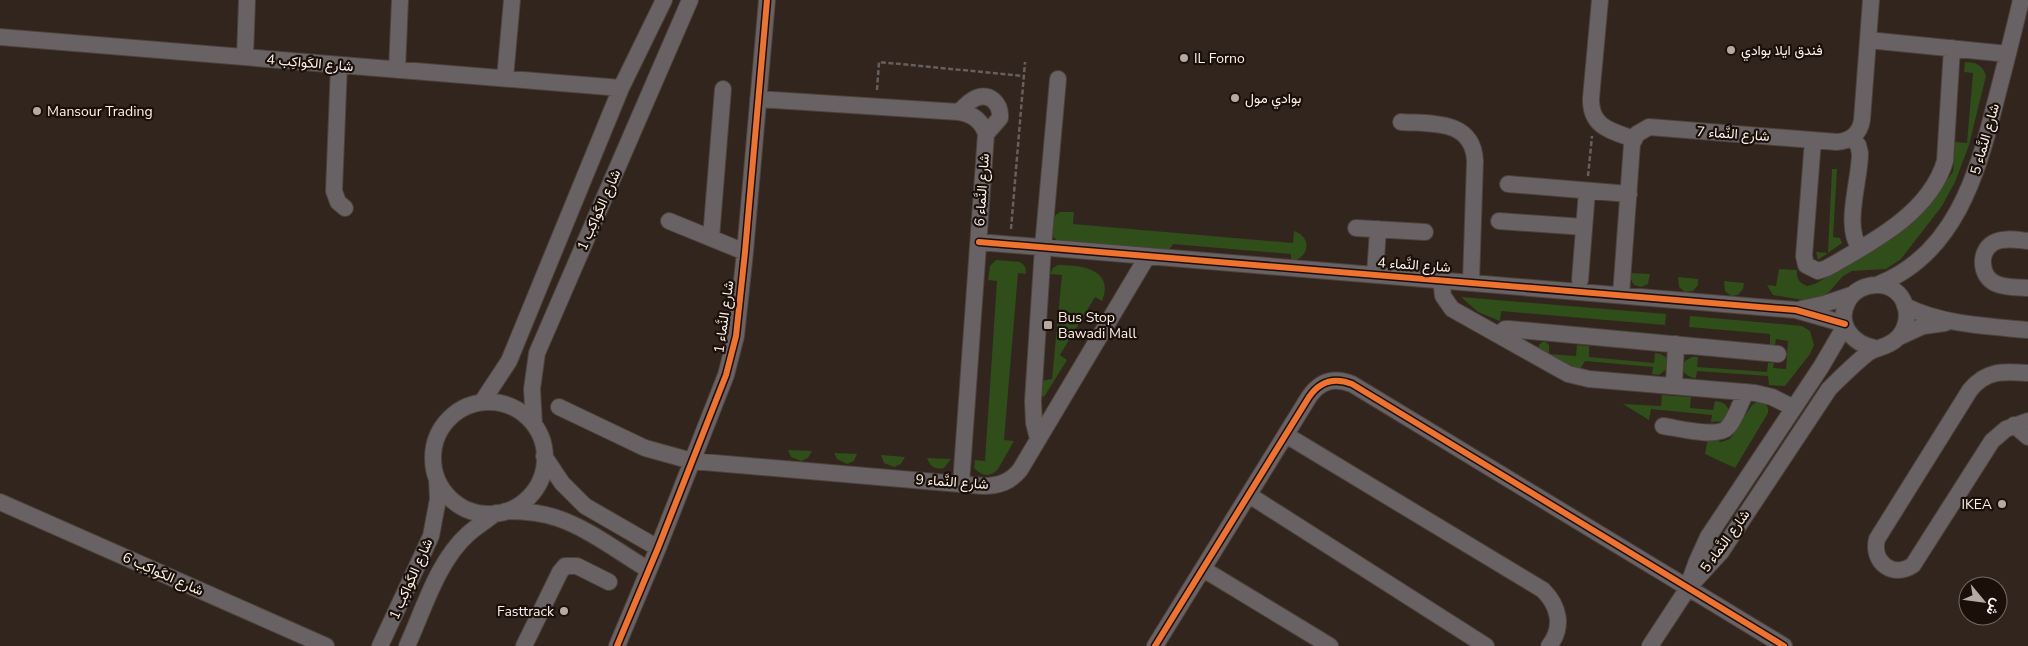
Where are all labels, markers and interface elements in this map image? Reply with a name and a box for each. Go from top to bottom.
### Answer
place label: فندق ايلا بوادي [1741,41,1823,62]
marker: فندق ايلا بوادي [1725,44,1737,56]
place label: IL Forno [1194,49,1245,68]
street label: شارع الكَواكِب 4 [266,50,354,77]
marker: IL Forno [1178,52,1190,64]
place label: بوادي مول [1245,89,1301,110]
marker: بوادي مول [1229,92,1241,104]
street label: شارع النَّماء 5 [1966,101,2005,177]
place label: Mansour Trading [47,102,153,121]
marker: Mansour Trading [31,105,43,117]
street label: شارع النَّماء 7 [1696,122,1770,147]
street label: شارع النَّماء 6 [970,153,995,227]
street label: شارع الكَواكِب 1 [573,166,626,254]
street label: شارع النَّماء 4 [1377,253,1451,278]
street label: شارع النَّماء 1 [710,279,739,355]
place label: Bus Stop Bawadi Mall [1058,308,1137,343]
marker: Bus Stop Bawadi Mall [1042,319,1054,331]
street label: شارع النَّماء 9 [915,470,989,495]
place label: IKEA [1961,495,1992,514]
marker: IKEA [1996,498,2008,510]
street label: شارع النَّماء 5 [1696,506,1755,577]
street label: شارع الكَواكِب 1 [385,535,438,623]
street label: شارع الكَواكِب 6 [119,548,207,601]
north arrow [1958,576,2008,626]
text: ش [1981,595,2006,619]
place label: Fasttrack [497,602,555,621]
marker: Fasttrack [558,605,570,617]

